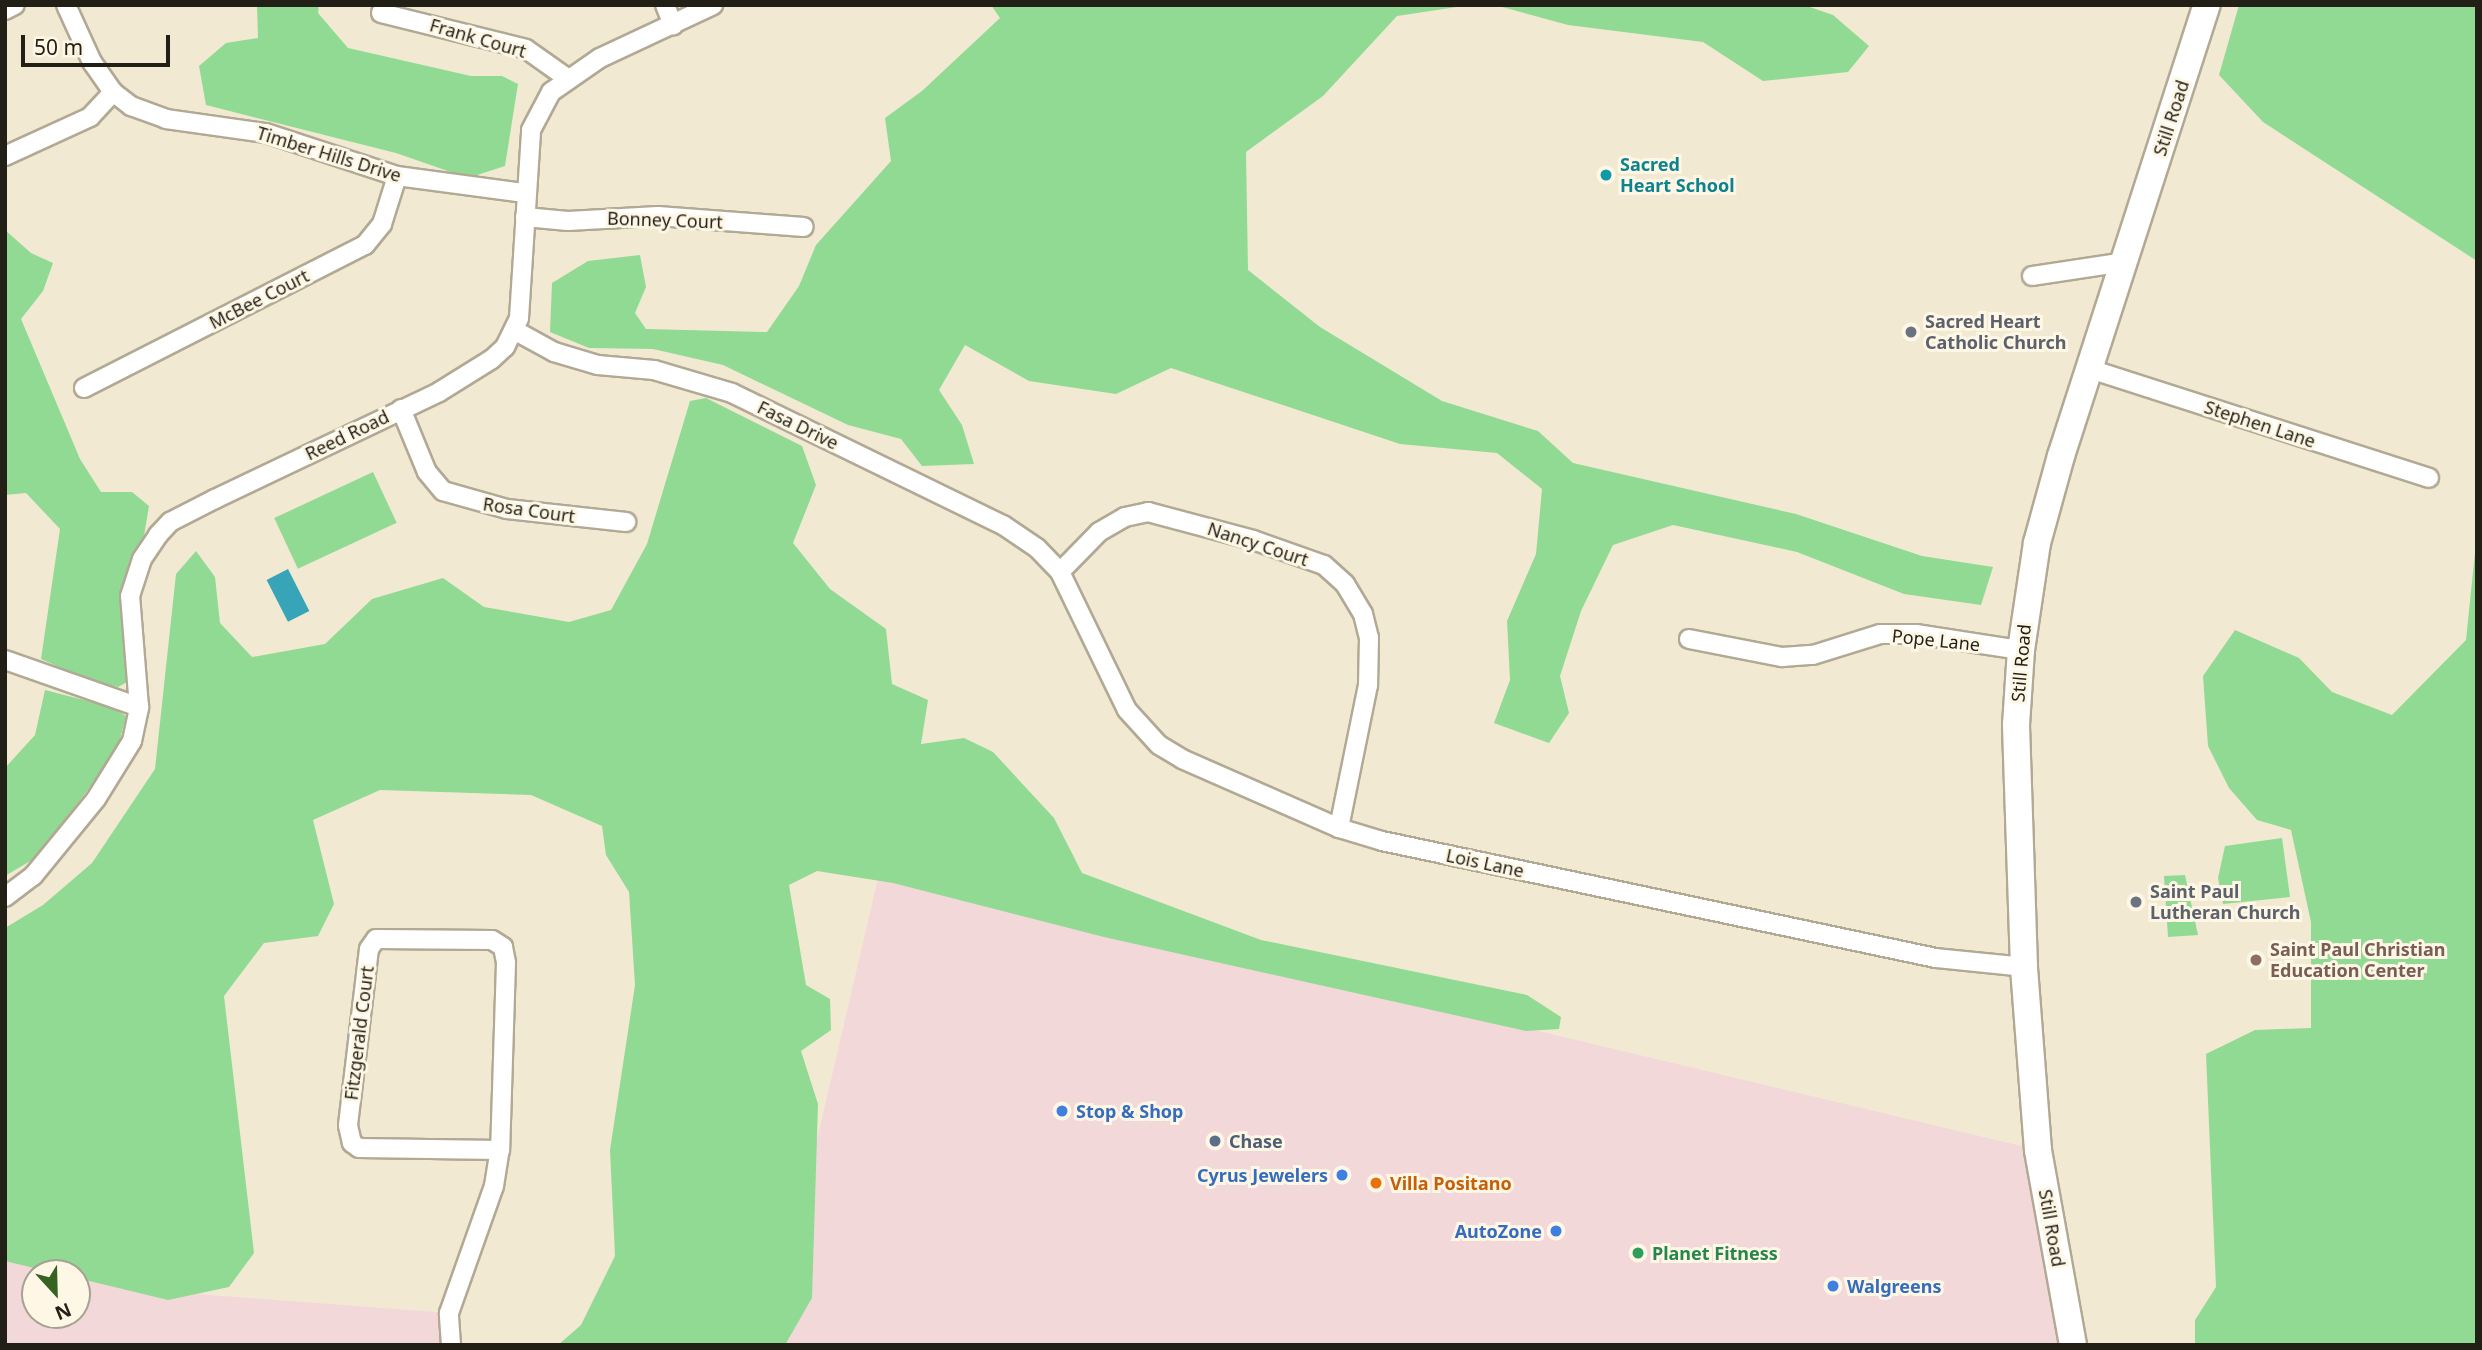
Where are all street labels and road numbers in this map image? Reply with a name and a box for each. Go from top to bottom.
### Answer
street label: Frank Court [427,14,529,62]
street label: Still Road [2149,77,2193,159]
street label: Timber Hills Drive [254,122,404,186]
street label: Bonney Court [607,207,723,233]
street label: McBee Court [206,265,312,333]
street label: Fasa Drive [754,396,842,454]
street label: Stephen Lane [2202,396,2318,452]
street label: Reed Road [302,405,392,465]
street label: Rosa Court [482,493,576,527]
street label: Nancy Court [1205,518,1311,570]
street label: Still Road [2007,623,2035,703]
street label: Pope Lane [1891,625,1981,655]
street label: Lois Lane [1444,844,1526,882]
street label: Fitzgerald Court [340,965,378,1101]
street label: Still Road [2035,1188,2069,1268]

